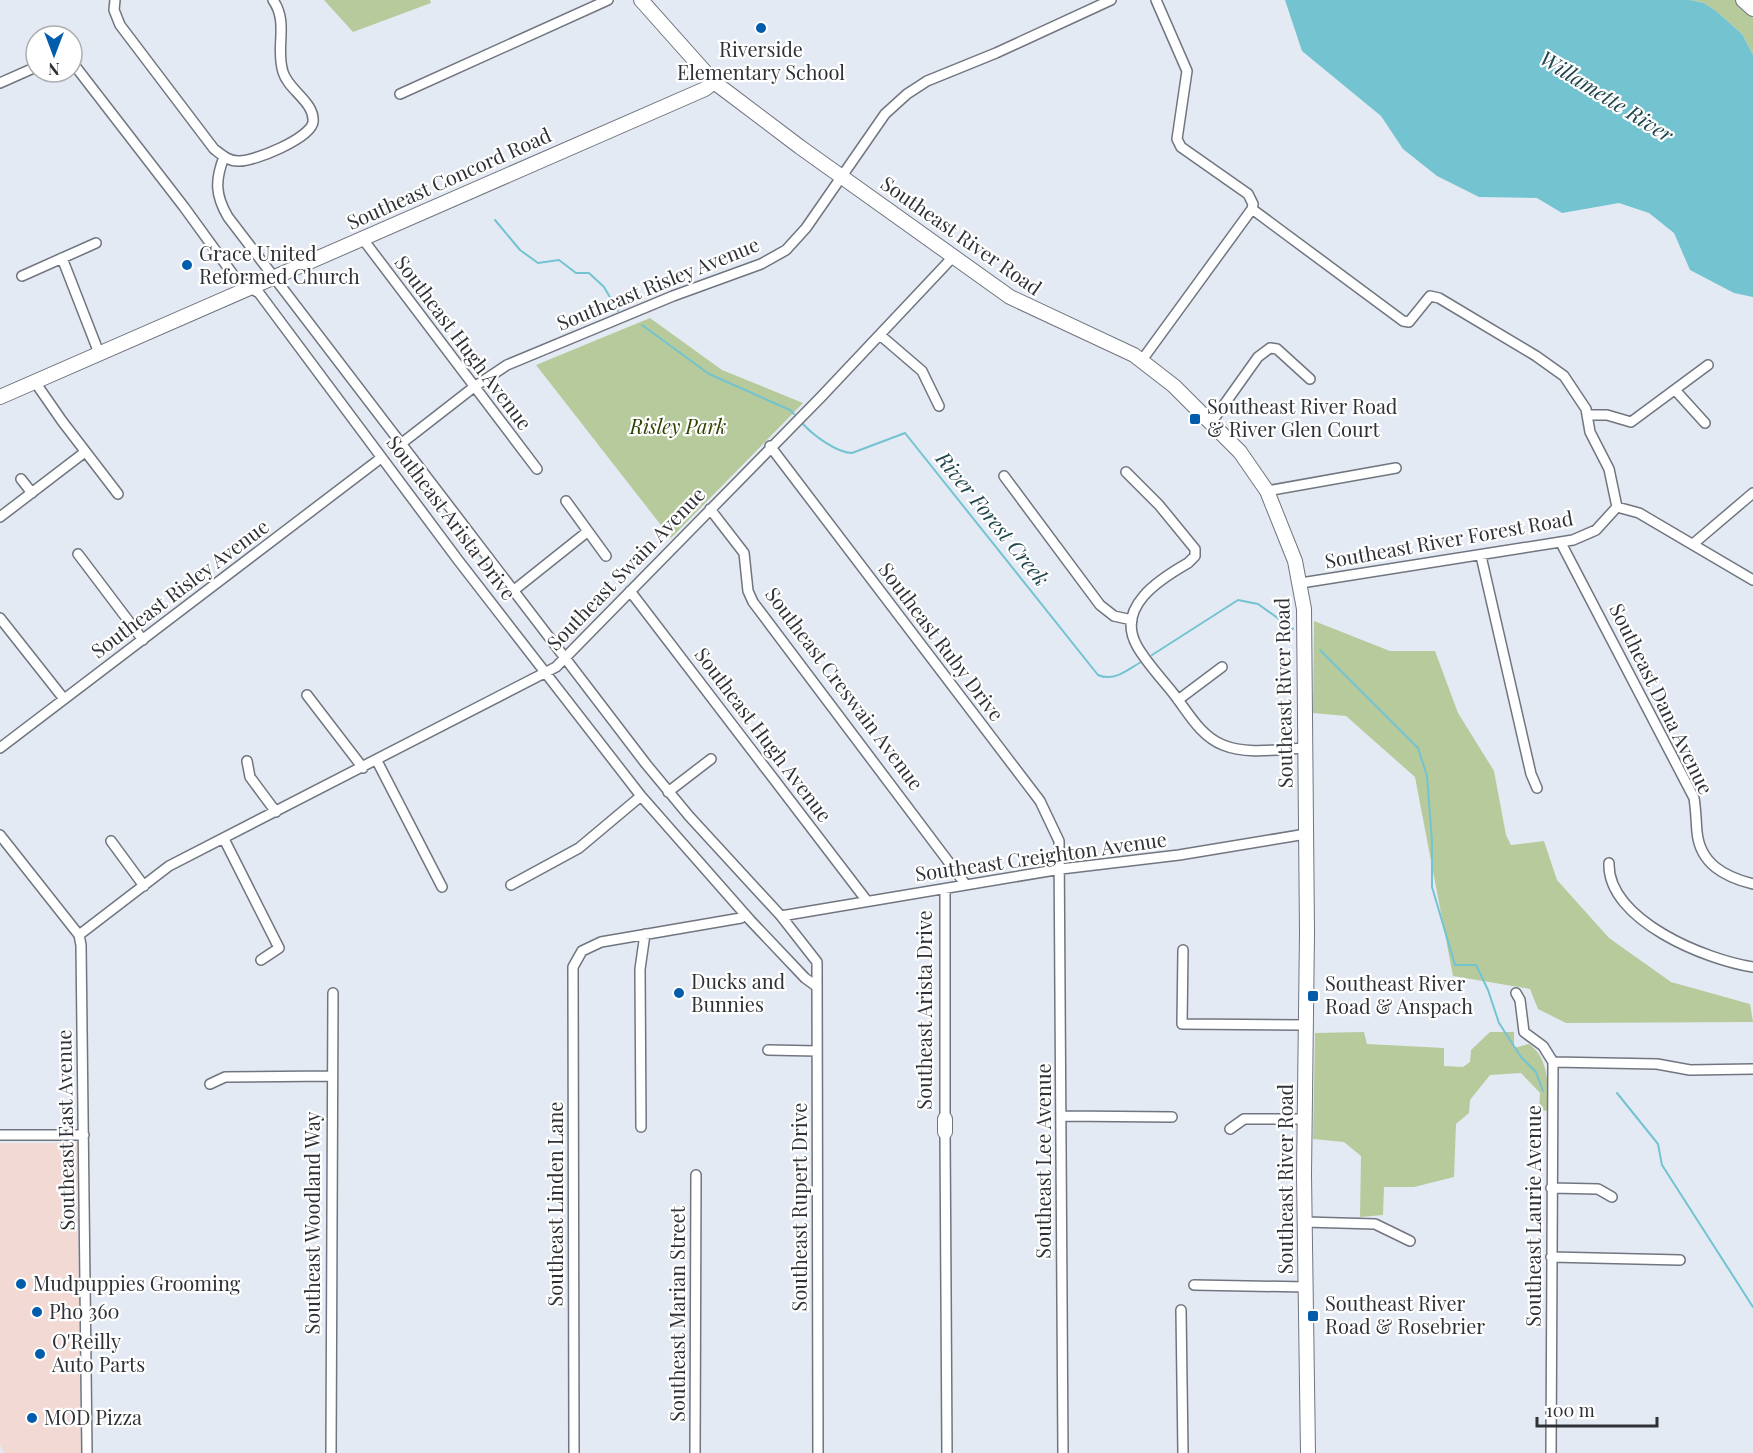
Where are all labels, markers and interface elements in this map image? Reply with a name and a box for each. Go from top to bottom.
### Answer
marker: Riverside Elementary School [754,21,768,35]
north arrow [24,24,84,84]
place label: Riverside Elementary School [677,35,845,85]
water label: Willamette River [1535,43,1680,148]
text: N [48,59,60,80]
street label: Southeast Concord Road [342,120,555,235]
street label: Southeast River Road [876,169,1048,301]
street label: Southeast Risley Avenue [552,230,763,336]
place label: Grace United Reformed Church [199,239,360,289]
street label: Southeast Hugh Avenue [390,249,539,435]
marker: Grace United Reformed Church [180,258,194,272]
place label: Southeast River Road & River Glen Court [1207,392,1398,442]
park label: Risley Park [629,412,726,439]
marker: Southeast River Road & River Glen Court [1188,412,1202,426]
street label: Southeast Arista Drive [381,429,523,605]
water label: River Forest Creek [930,444,1057,591]
street label: Southeast Swain Avenue [540,480,710,655]
street label: Southeast River Forest Road [1323,503,1575,574]
street label: Southeast Risley Avenue [85,512,273,664]
street label: Southeast Ruby Drive [874,556,1011,726]
street label: Southeast Creswain Avenue [760,581,930,795]
street label: Southeast River Road [1267,597,1298,788]
street label: Southeast Dana Avenue [1604,598,1720,798]
street label: Southeast Hugh Avenue [690,641,839,827]
street label: Southeast Creighton Avenue [913,824,1168,887]
street label: Southeast Arista Drive [910,910,937,1110]
place label: Ducks and Bunnies [691,967,786,1017]
place label: Southeast River Road & Anspach [1325,969,1473,1019]
marker: Ducks and Bunnies [672,986,686,1000]
marker: Southeast River Road & Anspach [1306,989,1320,1003]
street label: Southeast East Avenue [49,1029,80,1231]
street label: Southeast Lee Avenue [1029,1063,1056,1259]
street label: Southeast River Road [1271,1083,1298,1274]
street label: Southeast Linden Lane [541,1102,568,1306]
street label: Southeast Rupert Drive [785,1103,812,1311]
street label: Southeast Laurie Avenue [1519,1105,1546,1327]
street label: Southeast Woodland Way [298,1111,325,1335]
street label: Southeast Marian Street [663,1205,690,1422]
place label: Mudpuppies Grooming [33,1269,241,1296]
marker: Mudpuppies Grooming [14,1277,28,1291]
place label: Southeast River Road & Rosebrier [1325,1289,1485,1339]
place label: Pho 360 [49,1297,120,1324]
marker: Pho 360 [30,1305,44,1319]
marker: Southeast River Road & Rosebrier [1306,1309,1320,1323]
place label: O'Reilly Auto Parts [51,1327,145,1377]
marker: O'Reilly Auto Parts [33,1347,47,1361]
scale bar [1537,1390,1657,1428]
text: 100 m [1546,1398,1595,1422]
place label: MOD Pizza [44,1403,142,1430]
marker: MOD Pizza [25,1411,39,1425]

